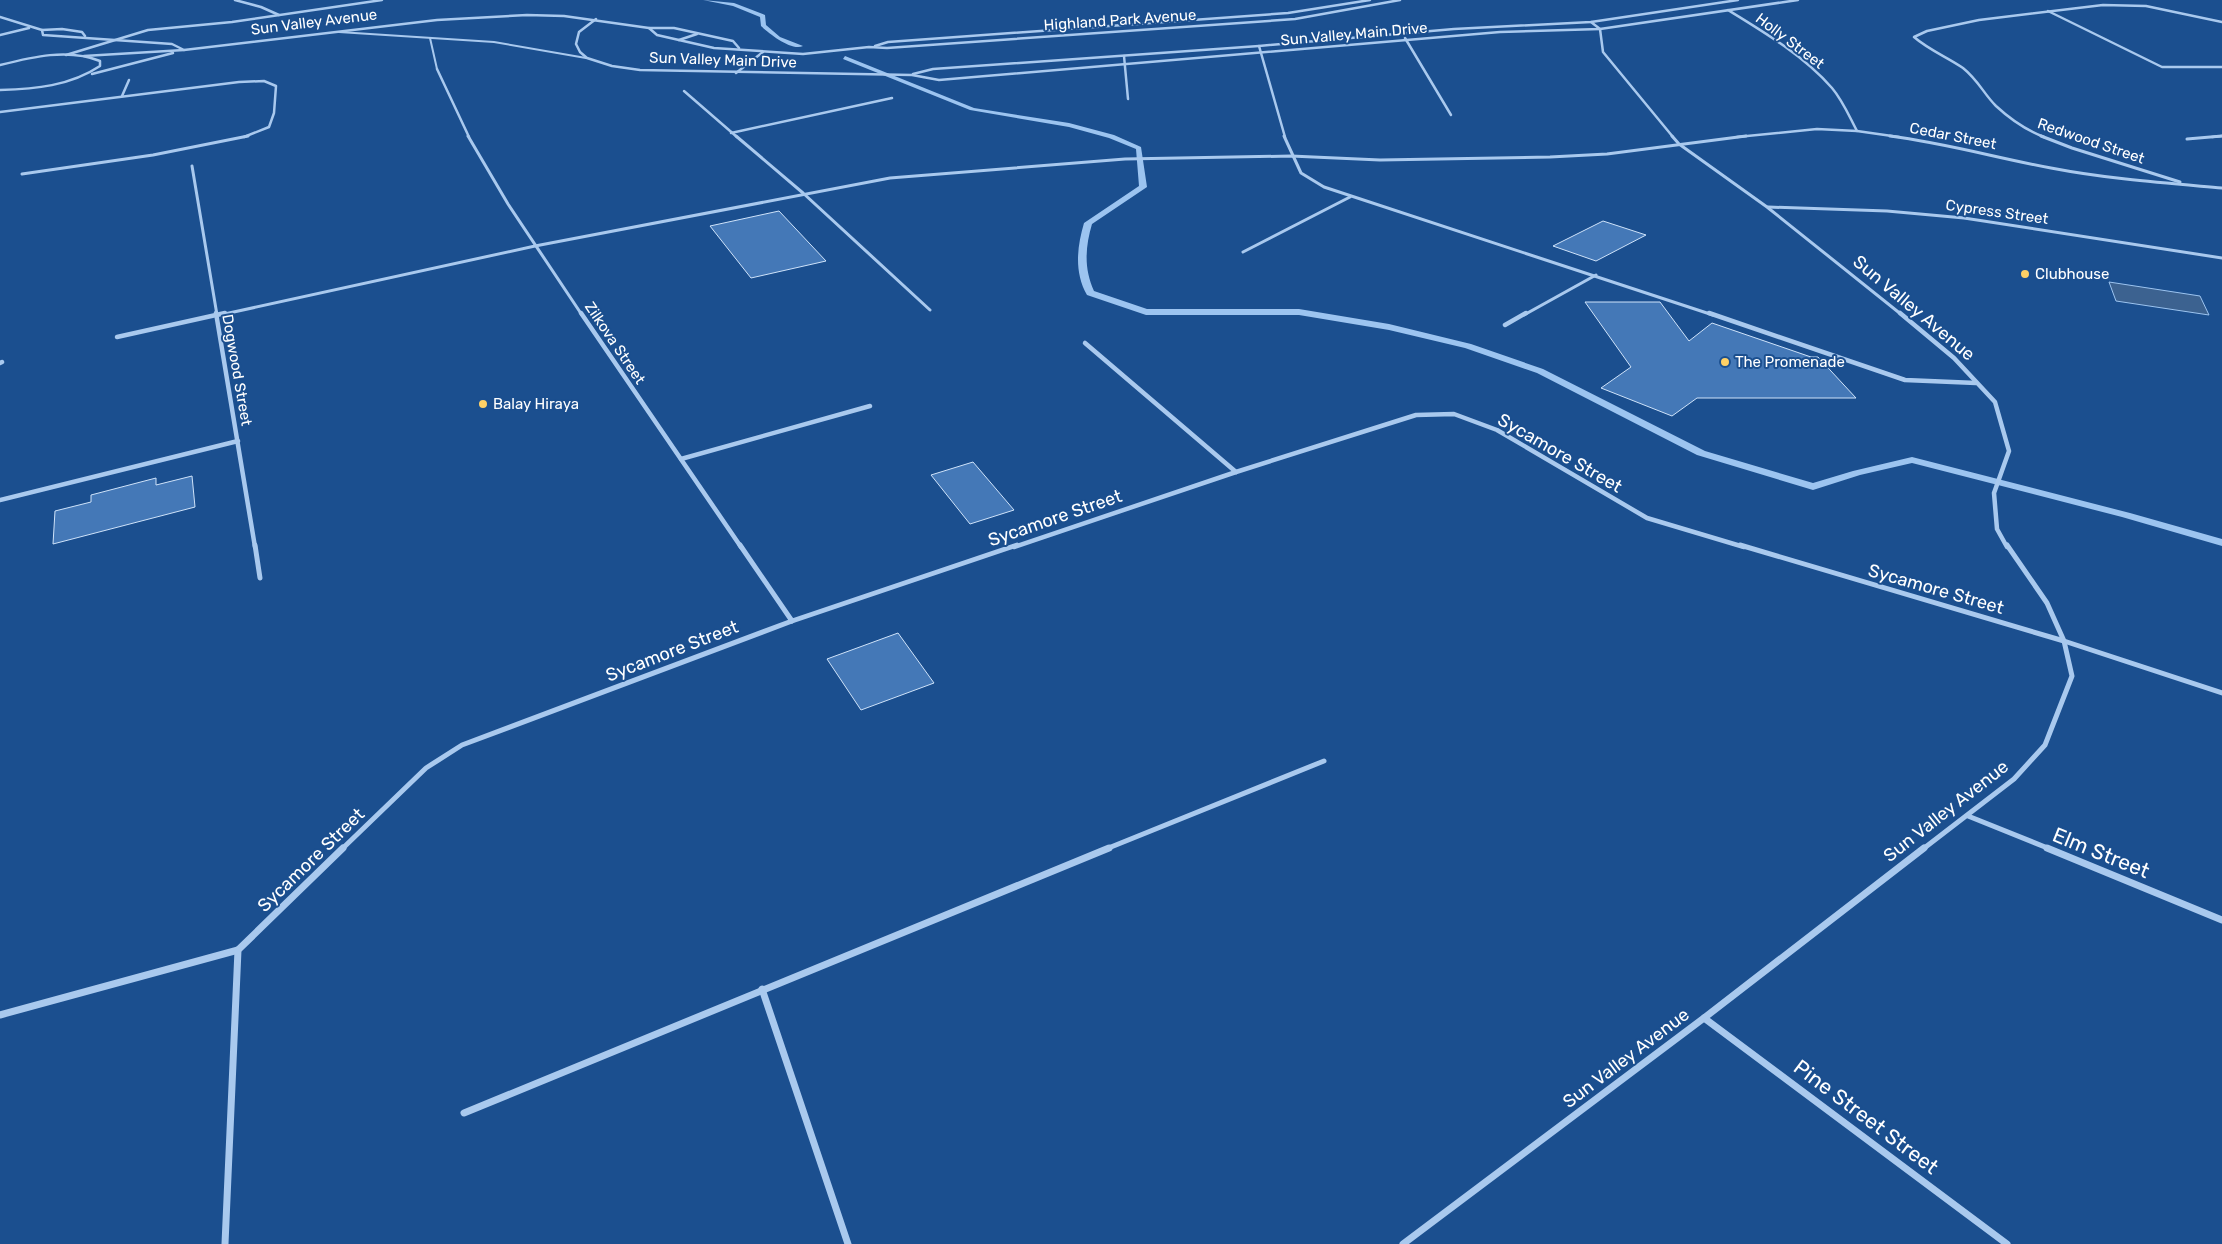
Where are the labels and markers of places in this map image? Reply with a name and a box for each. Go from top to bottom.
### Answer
place label: Clubhouse [2035,265,2109,283]
marker: Clubhouse [2019,268,2031,280]
place label: The Promenade [1735,353,1845,371]
marker: The Promenade [1719,356,1731,368]
place label: Balay Hiraya [493,395,579,413]
marker: Balay Hiraya [477,398,489,410]

